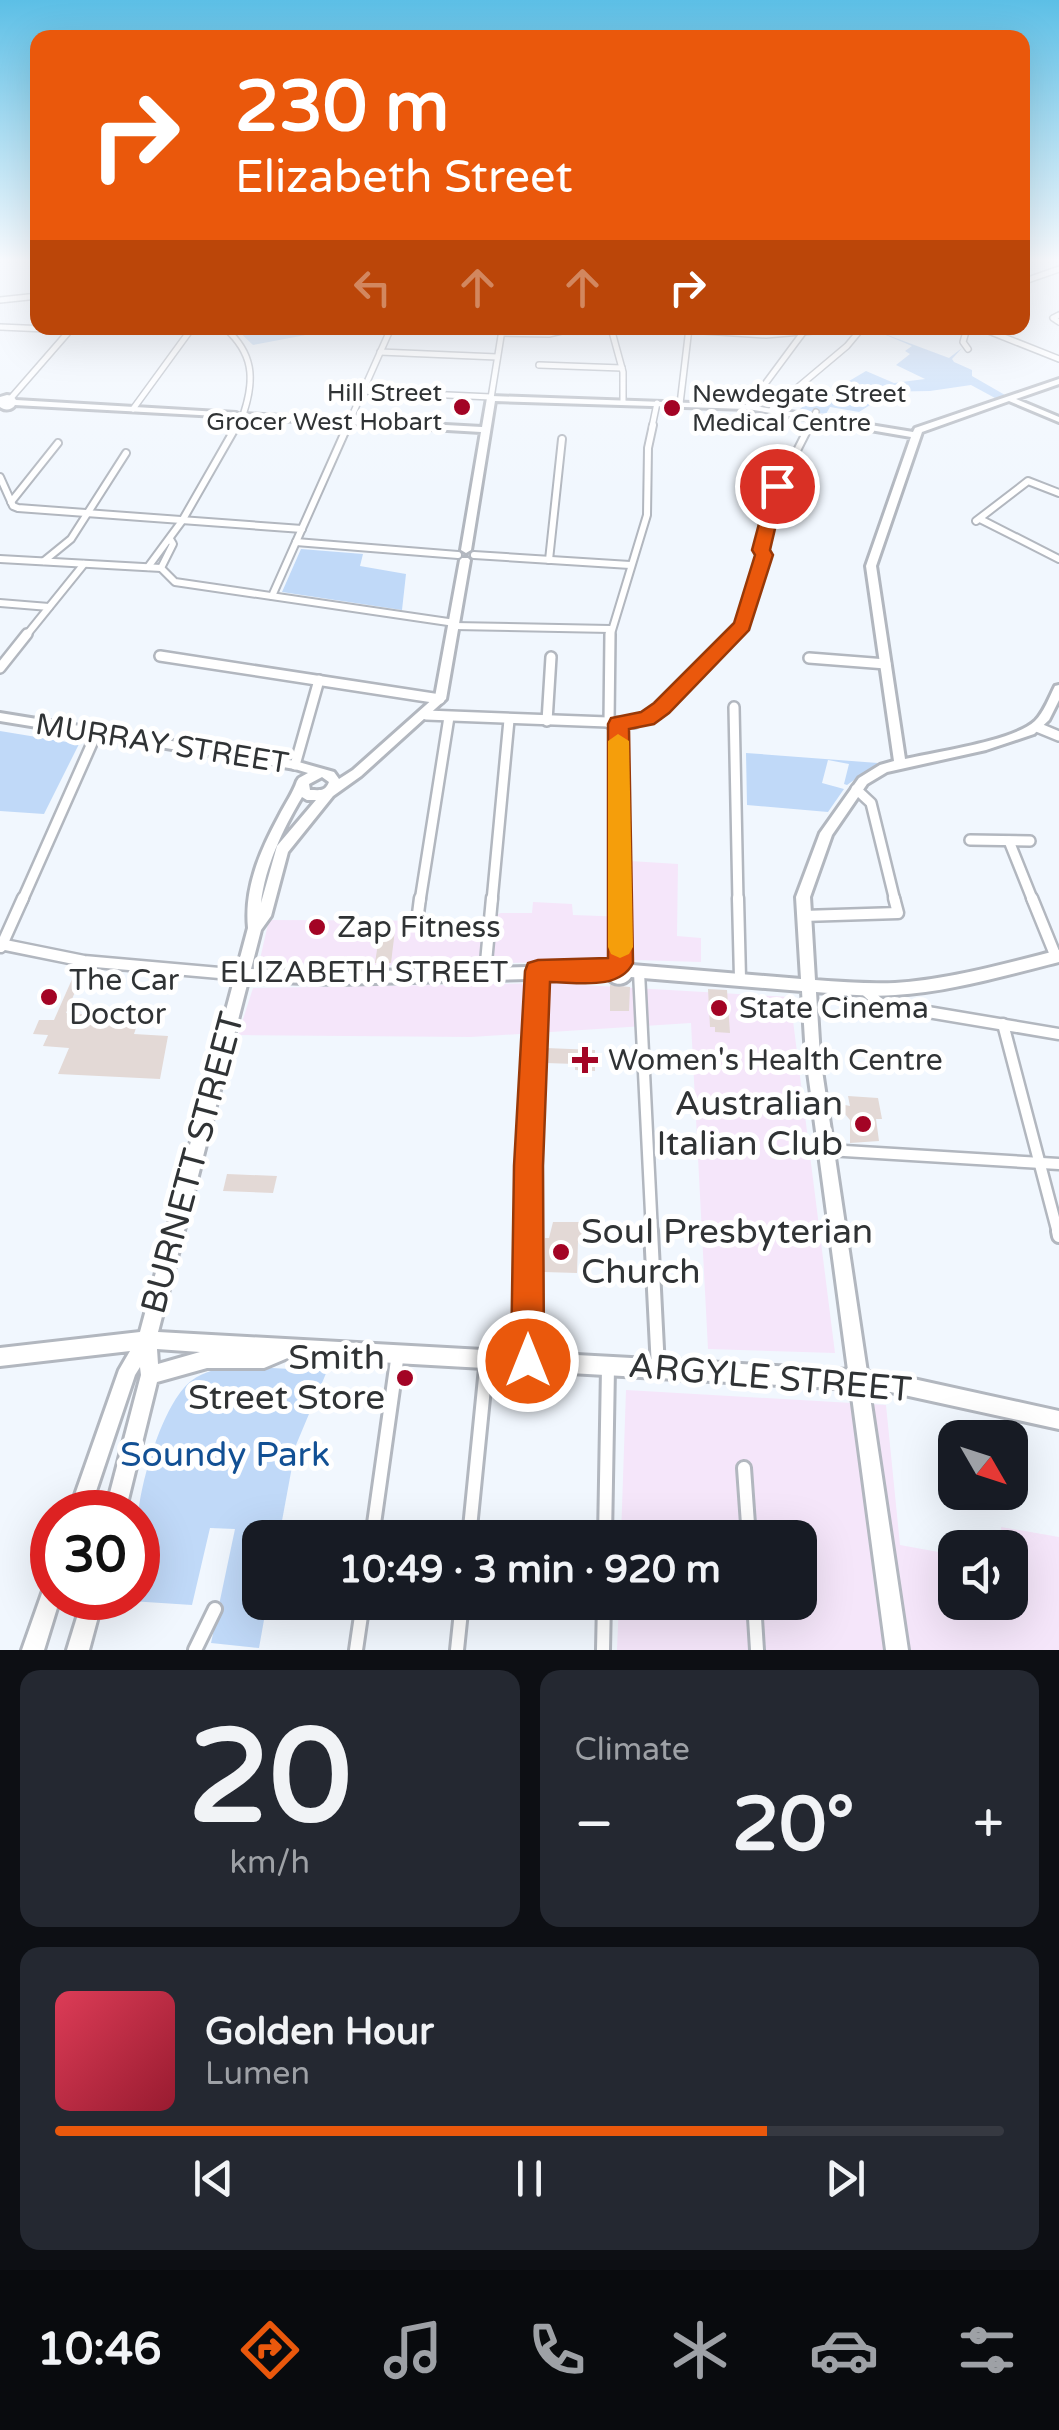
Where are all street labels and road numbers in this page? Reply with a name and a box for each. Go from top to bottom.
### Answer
street label: MURRAY STREET [33,706,291,782]
street label: ELIZABETH STREET [220,954,508,991]
street label: BURNETT STREET [133,1008,253,1318]
street label: ARGYLE STREET [627,1345,913,1411]

